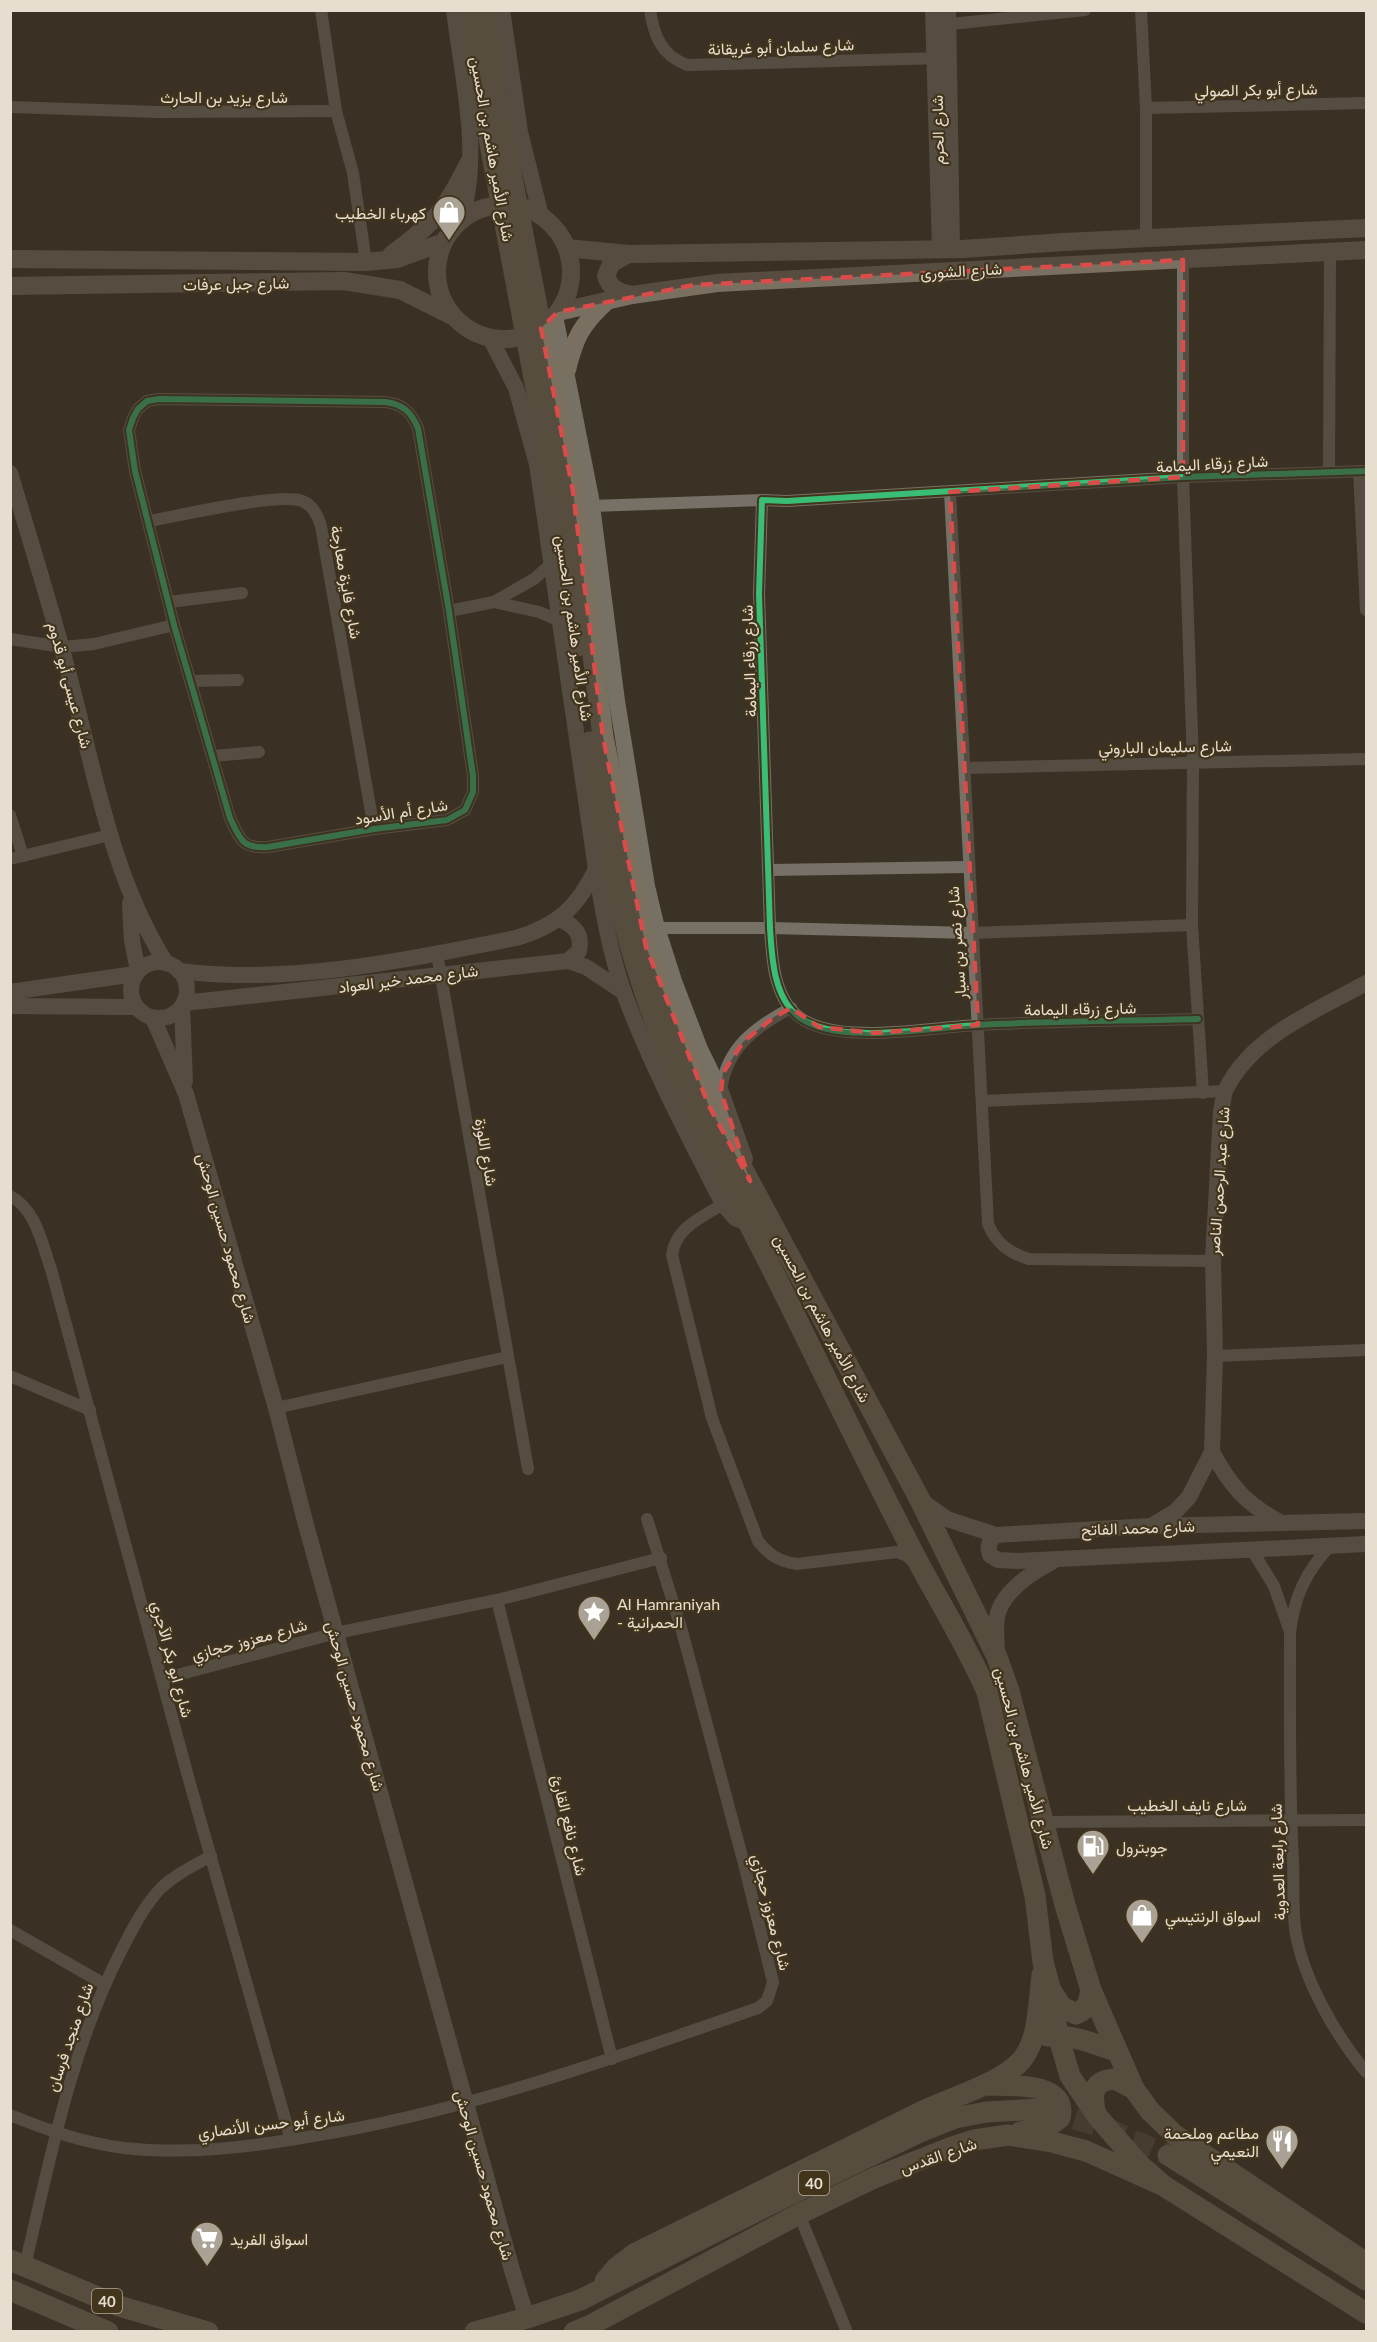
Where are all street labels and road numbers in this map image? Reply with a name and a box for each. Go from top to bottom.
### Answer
street label: شارع سلمان أبو غريقانة [708,34,855,61]
street label: شارع الأمير هاشم بن الحسين [464,55,519,243]
street label: شارع أبو بكر الصولي [1194,78,1318,105]
street label: شارع يزيد بن الحارث [160,87,288,109]
street label: شارع الحرم [927,95,950,165]
street label: شارع الشورى [920,258,1003,285]
street label: شارع جبل عرفات [183,273,289,296]
street label: شارع زرقاء اليمامة [1155,451,1269,478]
street label: شارع فايزة معارجة [325,524,366,641]
street label: شارع الأمير هاشم بن الحسين [550,534,597,723]
street label: شارع زرقاء اليمامة [737,604,762,717]
street label: شارع عيسى أبو قدوم [42,620,97,751]
street label: شارع سليمان الباروني [1098,735,1232,762]
street label: شارع أم الأسود [353,794,449,831]
street label: شارع نصر بن سيار [943,886,972,1001]
street label: شارع محمد خير العواد [337,960,479,999]
street label: شارع زرقاء اليمامة [1024,998,1136,1021]
street label: شارع عبد الرحمن الناصر [1203,1106,1236,1257]
street label: شارع اللوزة [469,1117,502,1188]
street label: شارع محمود حسين الوحش [191,1151,260,1326]
street label: شارع الأمير هاشم بن الحسين [768,1231,875,1407]
street label: شارع محمد الفاتح [1081,1516,1195,1541]
street label: شارع ابو بكر الآجري [143,1599,198,1721]
street label: شارع معزوز حجازي [189,1614,310,1668]
street label: شارع محمود حسين الوحش [320,1619,389,1794]
street label: شارع الأمير هاشم بن الحسين [989,1665,1058,1852]
street label: شارع نافع القارئ [545,1773,592,1878]
street label: شارع نايف الخطيب [1127,1795,1247,1817]
street label: شارع رابعة العدوية [1265,1803,1292,1921]
street label: شارع معزوز حجازي [744,1852,796,1973]
street label: شارع منجد فرسان [42,1980,99,2095]
street label: شارع محمود حسين الوحش [449,2088,518,2263]
street label: شارع أبو حسن الأنصاري [196,2105,346,2146]
street label: شارع القدس [897,2133,980,2180]
road number: 40 [799,2171,829,2195]
road number: 40 [92,2289,122,2313]

